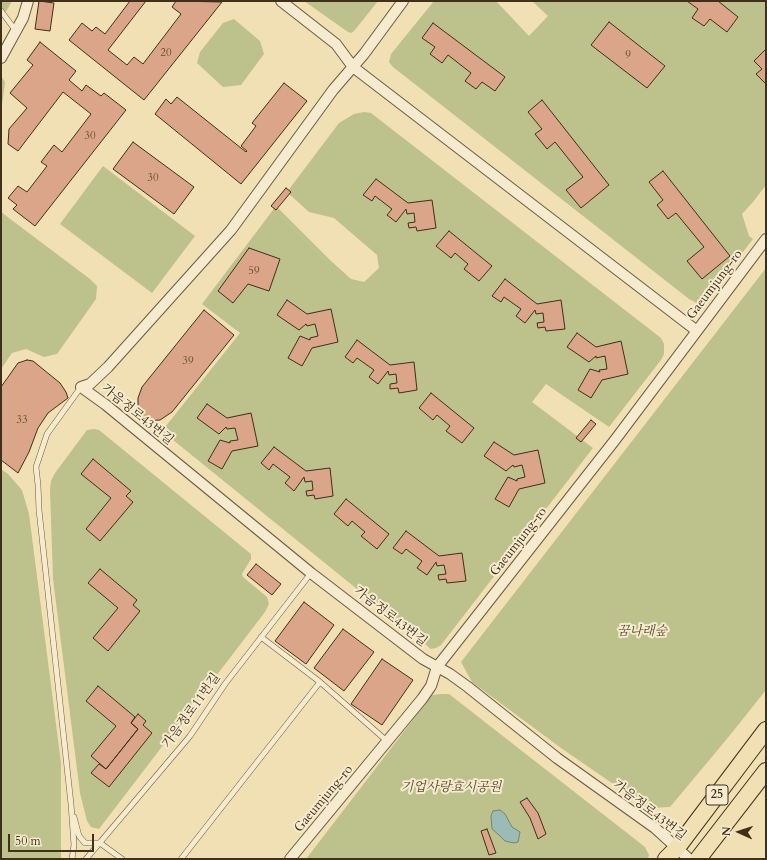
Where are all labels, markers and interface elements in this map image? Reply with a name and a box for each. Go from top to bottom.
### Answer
house number: 20 [160,46,172,60]
house number: 9 [625,48,631,62]
house number: 30 [84,129,96,143]
house number: 30 [147,171,159,185]
street label: Gaeumjung-ro [684,247,746,323]
house number: 59 [248,264,260,278]
house number: 39 [182,354,194,368]
street label: 가음정로43번길 [98,381,176,449]
house number: 33 [16,413,28,427]
street label: Gaeumjung-ro [487,505,551,579]
street label: 가음정로43번길 [350,584,430,650]
park label: 꿈나래숲 [617,624,667,640]
street label: 가음정로11번길 [160,671,224,751]
street label: Gaeumjung-ro [291,762,357,836]
street label: 가음정로43번길 [609,778,689,844]
park label: 기업사랑효시공원 [401,780,501,796]
road number: 25 [706,785,728,805]
north arrow [719,812,759,852]
scale bar [10,826,96,852]
text: N [719,826,734,837]
text: 50 m [15,833,41,849]

